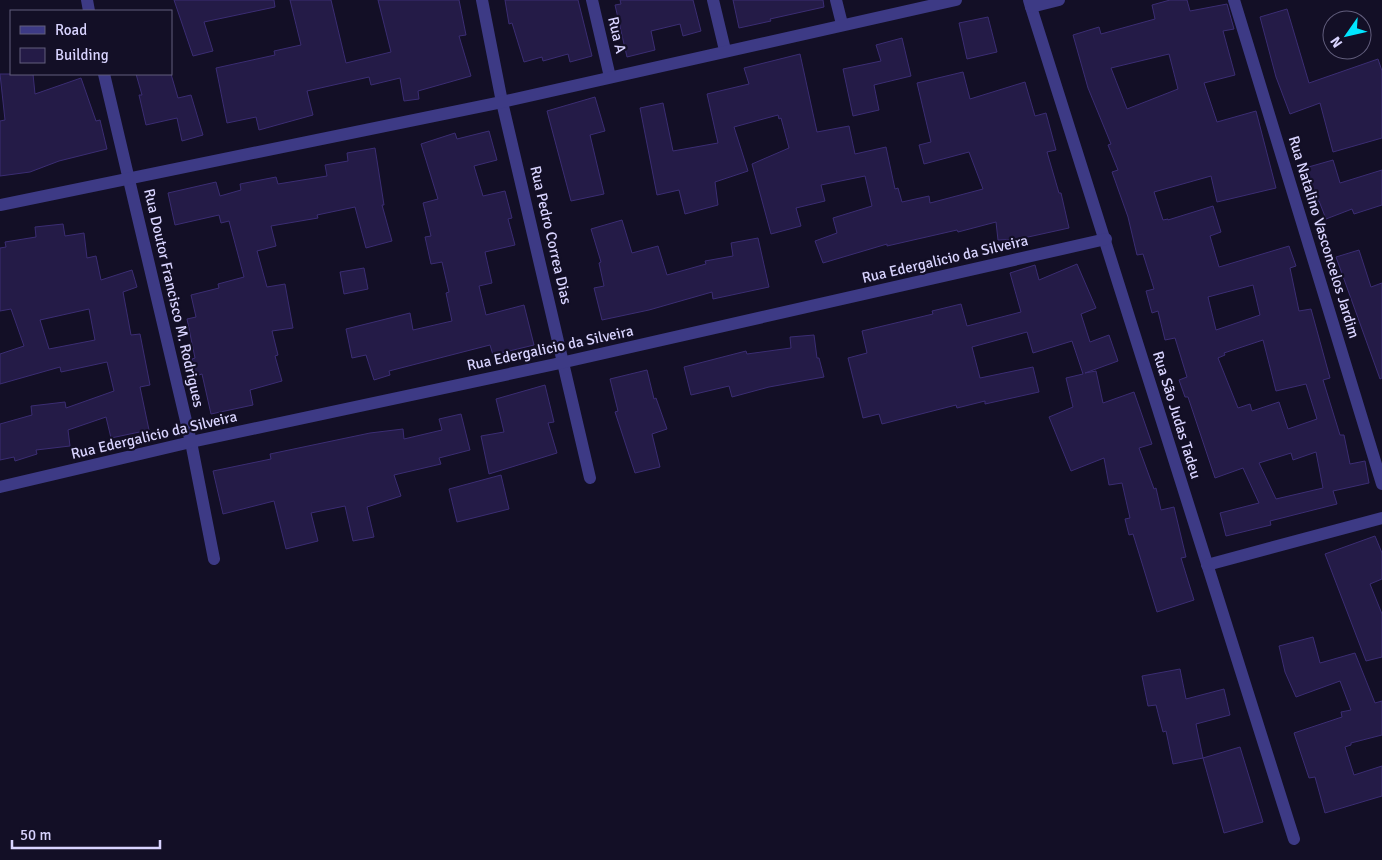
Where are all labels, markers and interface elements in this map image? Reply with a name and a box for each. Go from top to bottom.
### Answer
legend [10,10,172,75]
north arrow [1322,10,1372,60]
street label: Rua A [604,15,630,55]
text: Road [55,21,87,39]
text: N [1327,33,1346,51]
text: Building [55,46,109,64]
street label: Rua Natalino Vasconcelos Jardim [1285,134,1363,340]
street label: Rua Pedro Correa Dias [526,164,576,306]
street label: Rua Doutor Francisco M. Rodrigues [140,187,208,409]
street label: Rua Edergalicio da Silveira [860,231,1030,287]
street label: Rua Edergalicio da Silveira [465,322,635,374]
street label: Rua São Judas Tadeu [1149,349,1205,481]
street label: Rua Edergalicio da Silveira [69,407,239,463]
scale bar [12,818,160,850]
text: 50 m [20,826,51,844]

